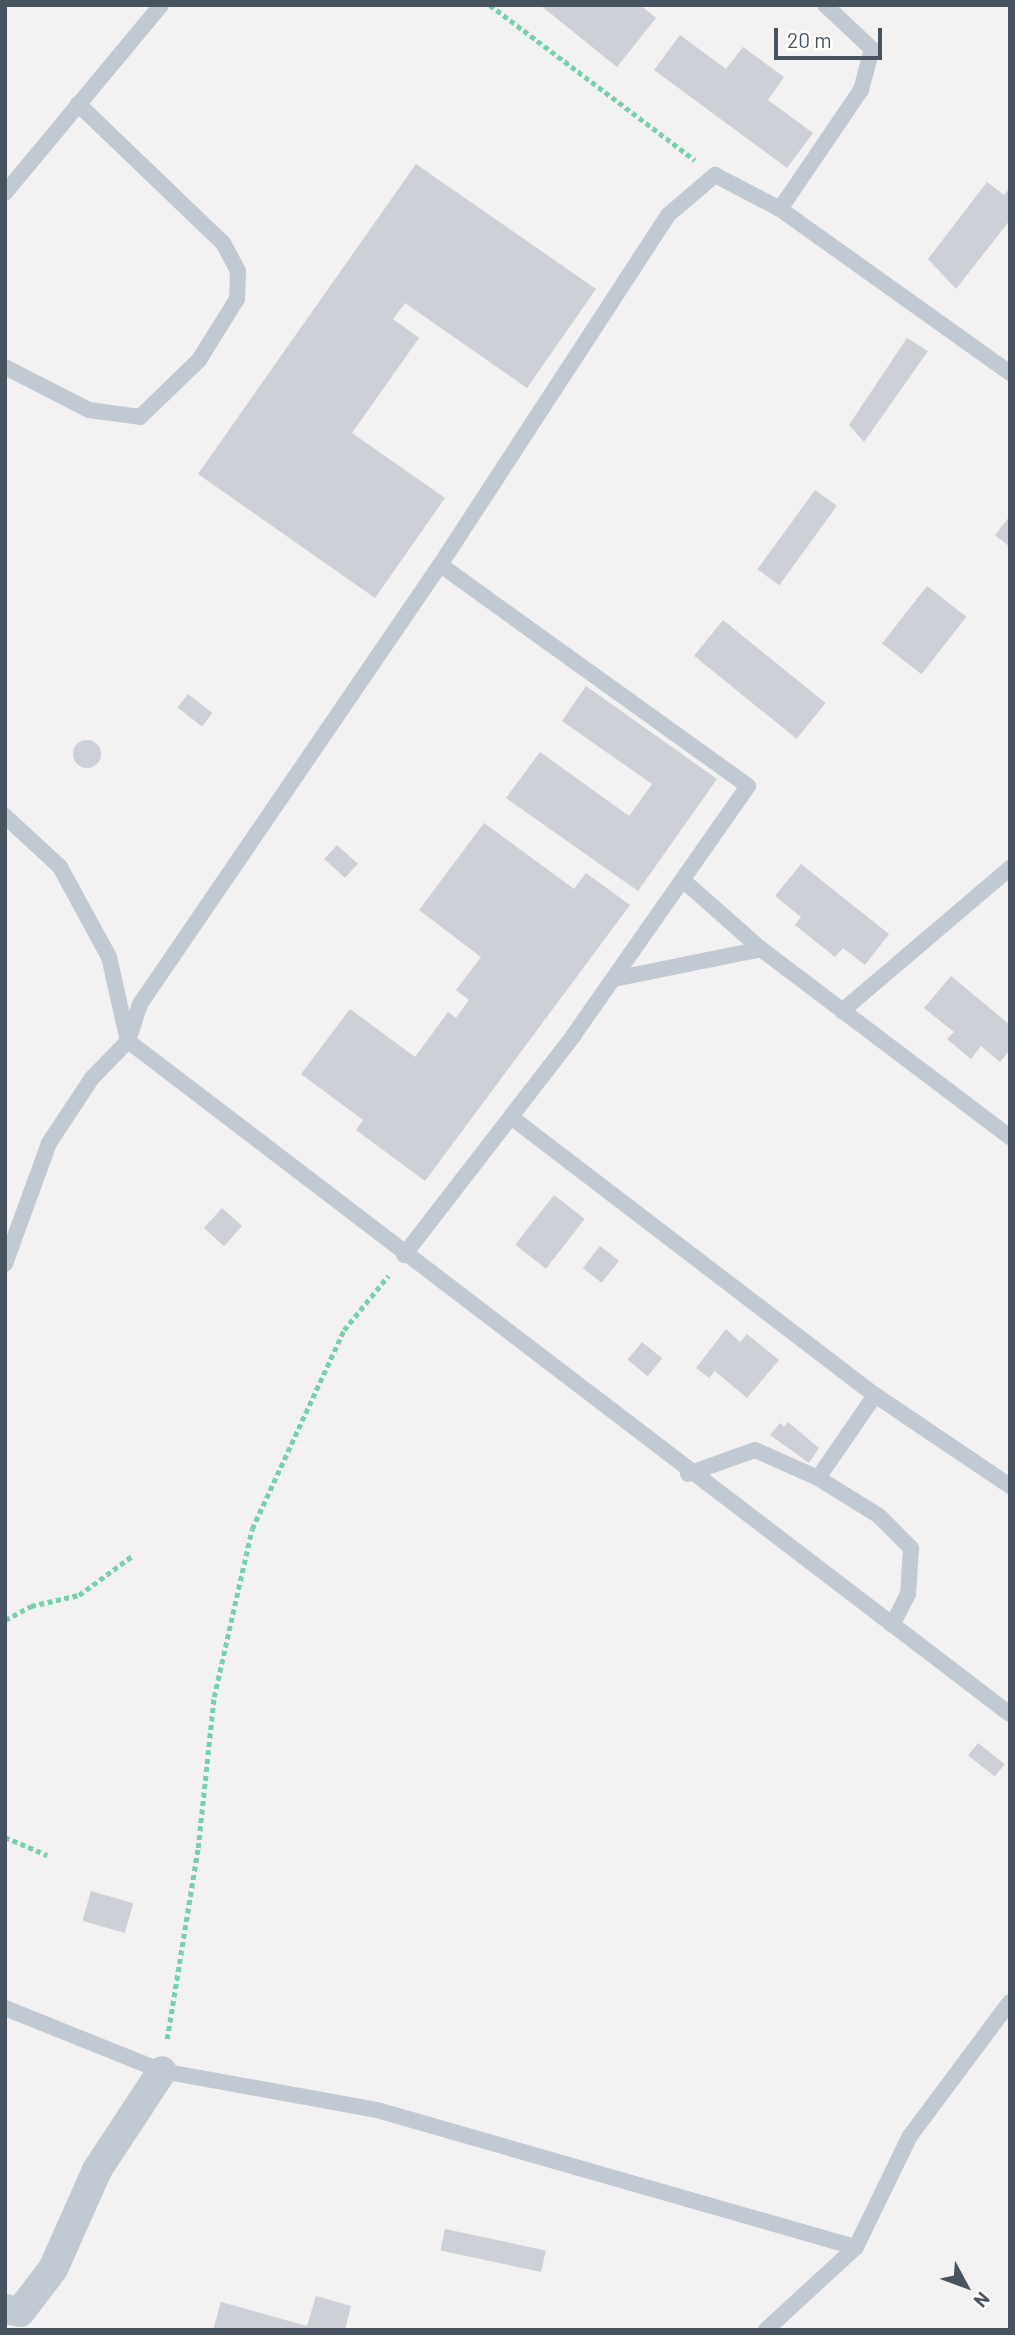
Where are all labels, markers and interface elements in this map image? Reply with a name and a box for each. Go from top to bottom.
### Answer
scale bar [777,14,886,58]
text: 20 m [787,27,832,52]
north arrow [931,2251,1001,2321]
text: N [969,2288,995,2312]

